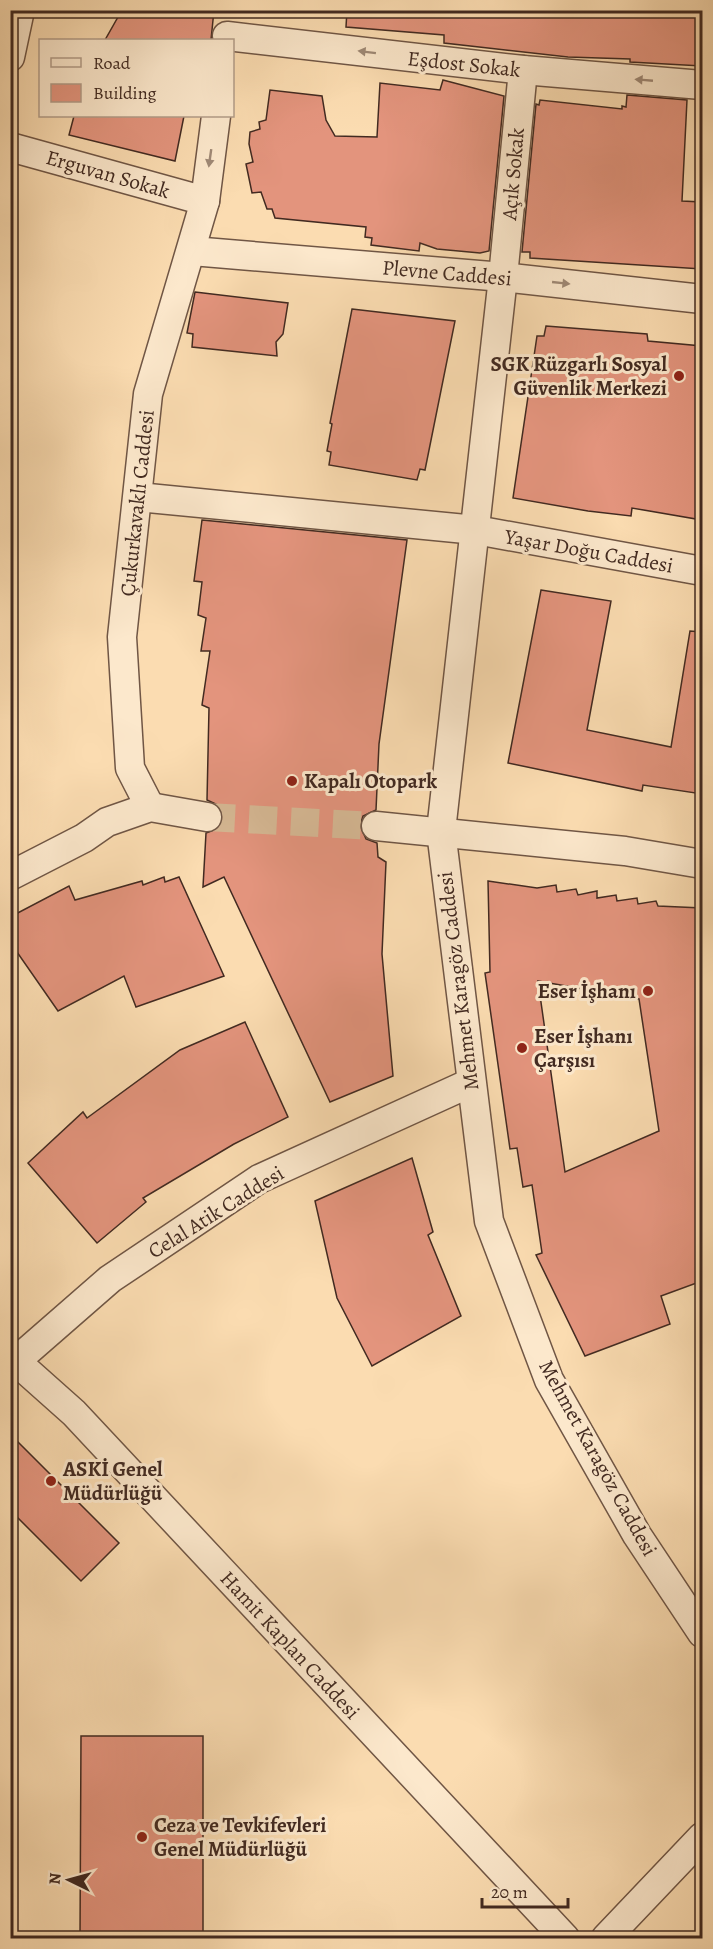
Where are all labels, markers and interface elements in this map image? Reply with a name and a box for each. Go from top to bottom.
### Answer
legend [39,39,234,117]
street label: Eşdost Sokak [406,44,522,84]
one-way arrow [357,48,376,57]
text: Road [93,51,131,75]
one-way arrow [635,75,654,85]
text: Building [93,81,157,105]
street label: Açık Sokak [495,126,531,222]
street label: Erguvan Sokak [43,143,174,205]
one-way arrow [206,149,215,168]
street label: Plevne Caddesi [381,253,513,293]
one-way arrow [552,278,571,288]
place label: SGK Rüzgarlı Sosyal Güvenlik Merkezi [490,350,667,402]
marker: SGK Rüzgarlı Sosyal Güvenlik Merkezi [672,369,686,383]
street label: Çukurkavaklı Caddesi [113,408,161,598]
street label: Yaşar Doğu Caddesi [501,522,676,580]
place label: Kapalı Otopark [304,767,437,795]
marker: Kapalı Otopark [285,774,299,788]
street label: Mehmet Karagöz Caddesi [431,870,485,1092]
place label: Eser İşhanı [537,977,636,1005]
marker: Eser İşhanı [641,984,655,998]
place label: Eser İşhanı Çarşısı [534,1022,633,1074]
marker: Eser İşhanı Çarşısı [515,1041,529,1055]
street label: Celal Atik Caddesi [143,1159,289,1265]
street label: Mehmet Karagöz Caddesi [532,1355,664,1561]
place label: ASKİ Genel Müdürlüğü [62,1455,163,1507]
marker: ASKİ Genel Müdürlüğü [44,1474,58,1488]
street label: Hamit Kaplan Caddesi [214,1565,366,1725]
place label: Ceza ve Tevkifevleri Genel Müdürlüğü [154,1811,326,1863]
marker: Ceza ve Tevkifevleri Genel Müdürlüğü [135,1830,149,1844]
north arrow [39,1850,99,1910]
scale bar [482,1871,568,1909]
text: N [44,1872,67,1886]
text: 20 m [491,1880,528,1904]

